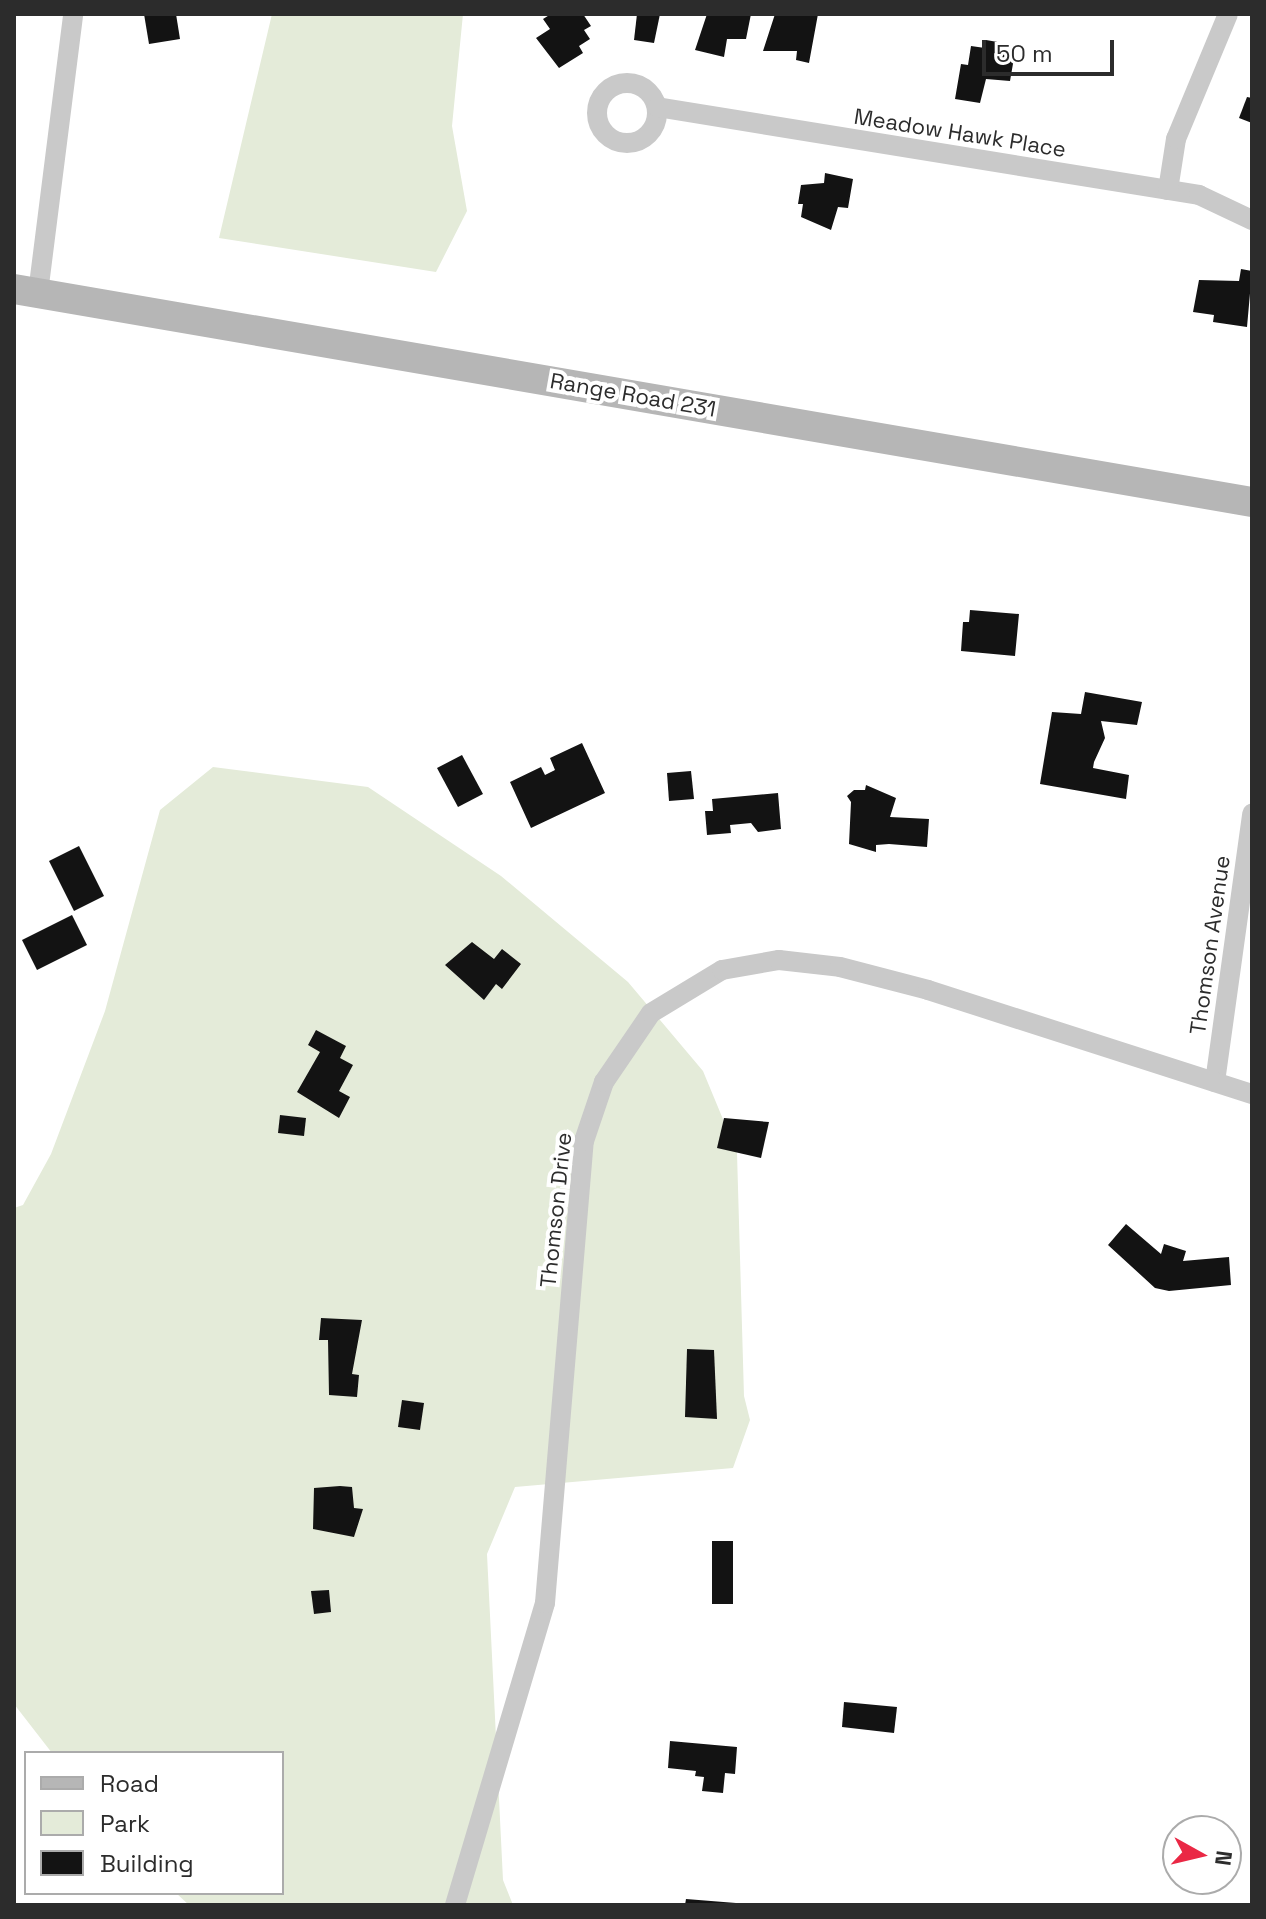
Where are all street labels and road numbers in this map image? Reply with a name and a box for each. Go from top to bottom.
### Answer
street label: Meadow Hawk Place [852,103,1068,163]
street label: Range Road 231 [548,367,718,423]
street label: Thomson Avenue [1184,854,1236,1036]
street label: Thomson Drive [535,1131,577,1289]

